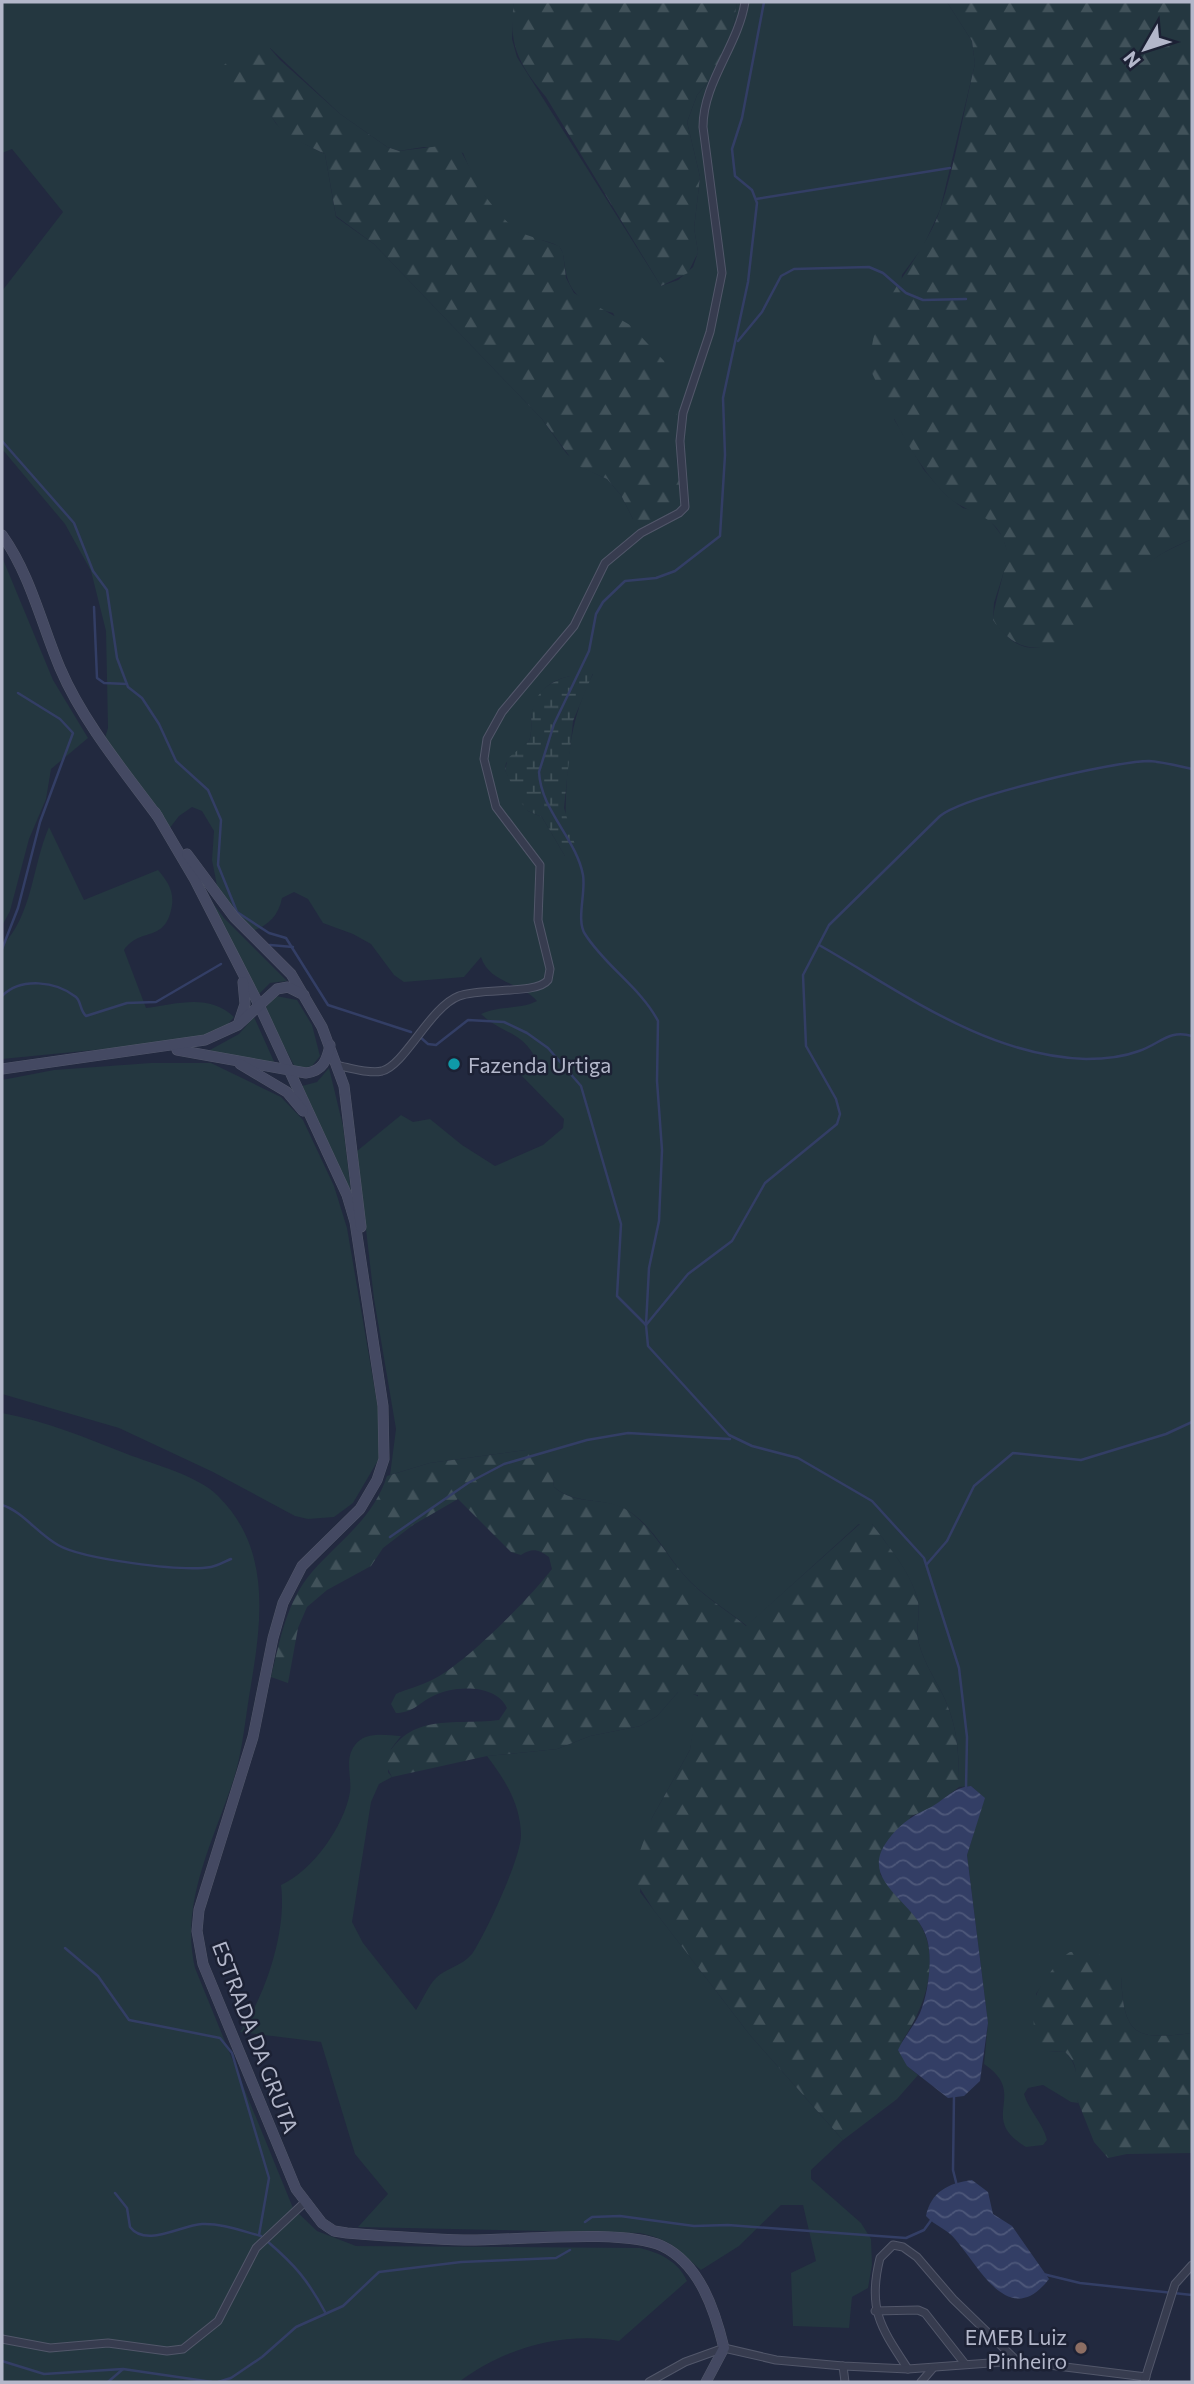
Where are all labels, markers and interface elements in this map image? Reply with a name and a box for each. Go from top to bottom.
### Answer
north arrow [1110,14,1180,84]
text: N [1118,47,1145,73]
place label: Fazenda Urtiga [468,1052,611,1077]
marker: Fazenda Urtiga [446,1056,462,1072]
street label: ESTRADA DA GRUTA [208,1937,304,2137]
place label: EMEB Luiz Pinheiro [965,2324,1067,2373]
marker: EMEB Luiz Pinheiro [1073,2340,1089,2356]

